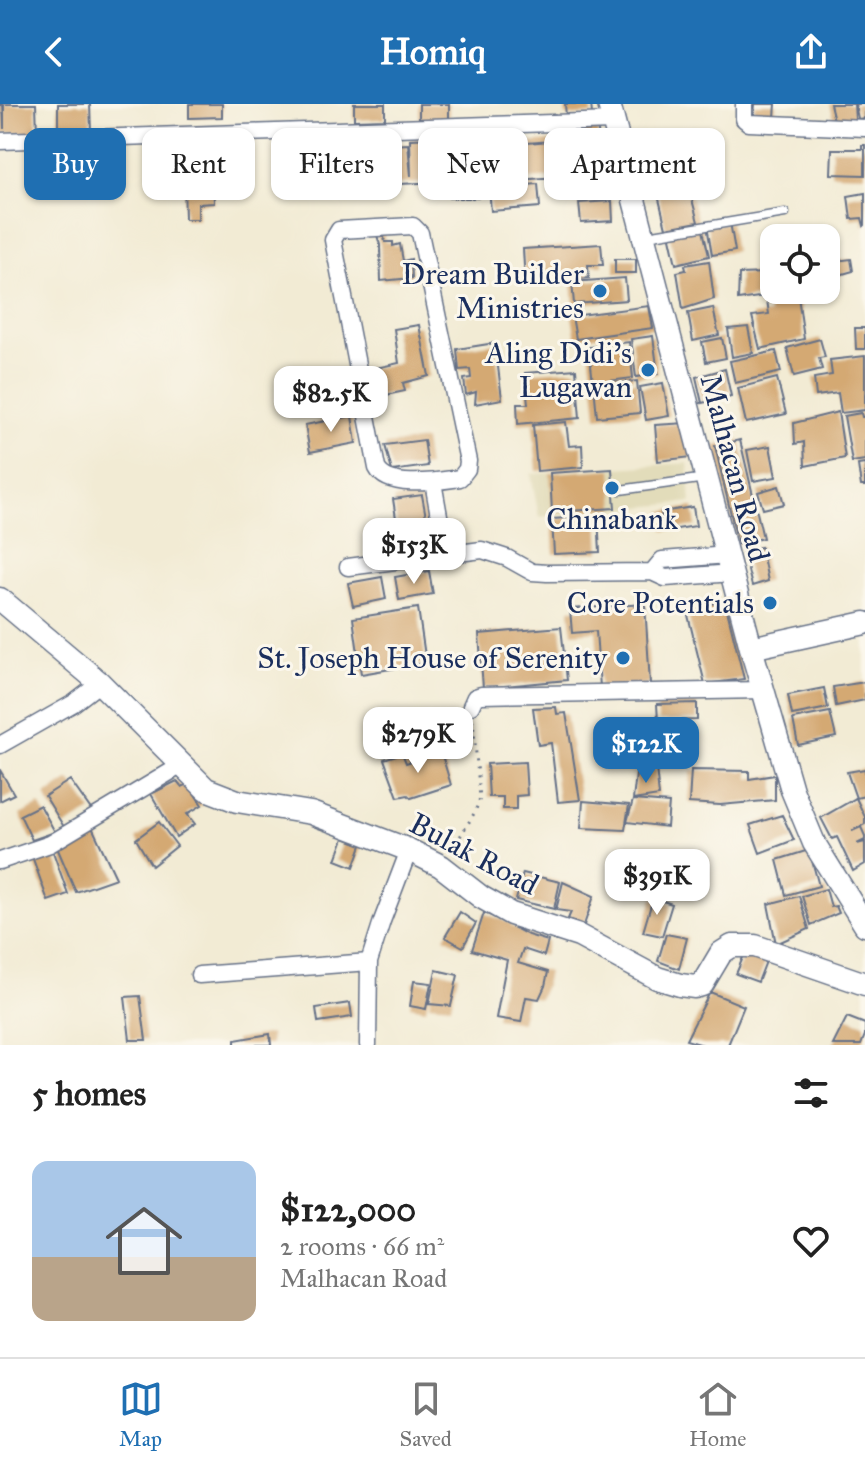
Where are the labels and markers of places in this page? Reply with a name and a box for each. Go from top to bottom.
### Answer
place label: Dream Builder Ministries [402,256,585,326]
marker: Dream Builder Ministries [591,282,609,300]
place label: Aling Didi's Lugawan [483,335,632,405]
marker: Aling Didi's Lugawan [639,361,657,379]
pin: $82.5K [266,366,396,434]
marker: Chinabank [603,479,621,497]
place label: Chinabank [546,501,678,537]
pin: $153K [358,518,470,586]
place label: Core Potentials [567,585,754,621]
marker: Core Potentials [761,594,779,612]
place label: St. Joseph House of Serenity [257,640,608,676]
marker: St. Joseph House of Serenity [614,649,632,667]
pin: $279K [362,707,474,775]
pin: $122K [590,717,702,785]
pin: $391K [601,849,713,917]

